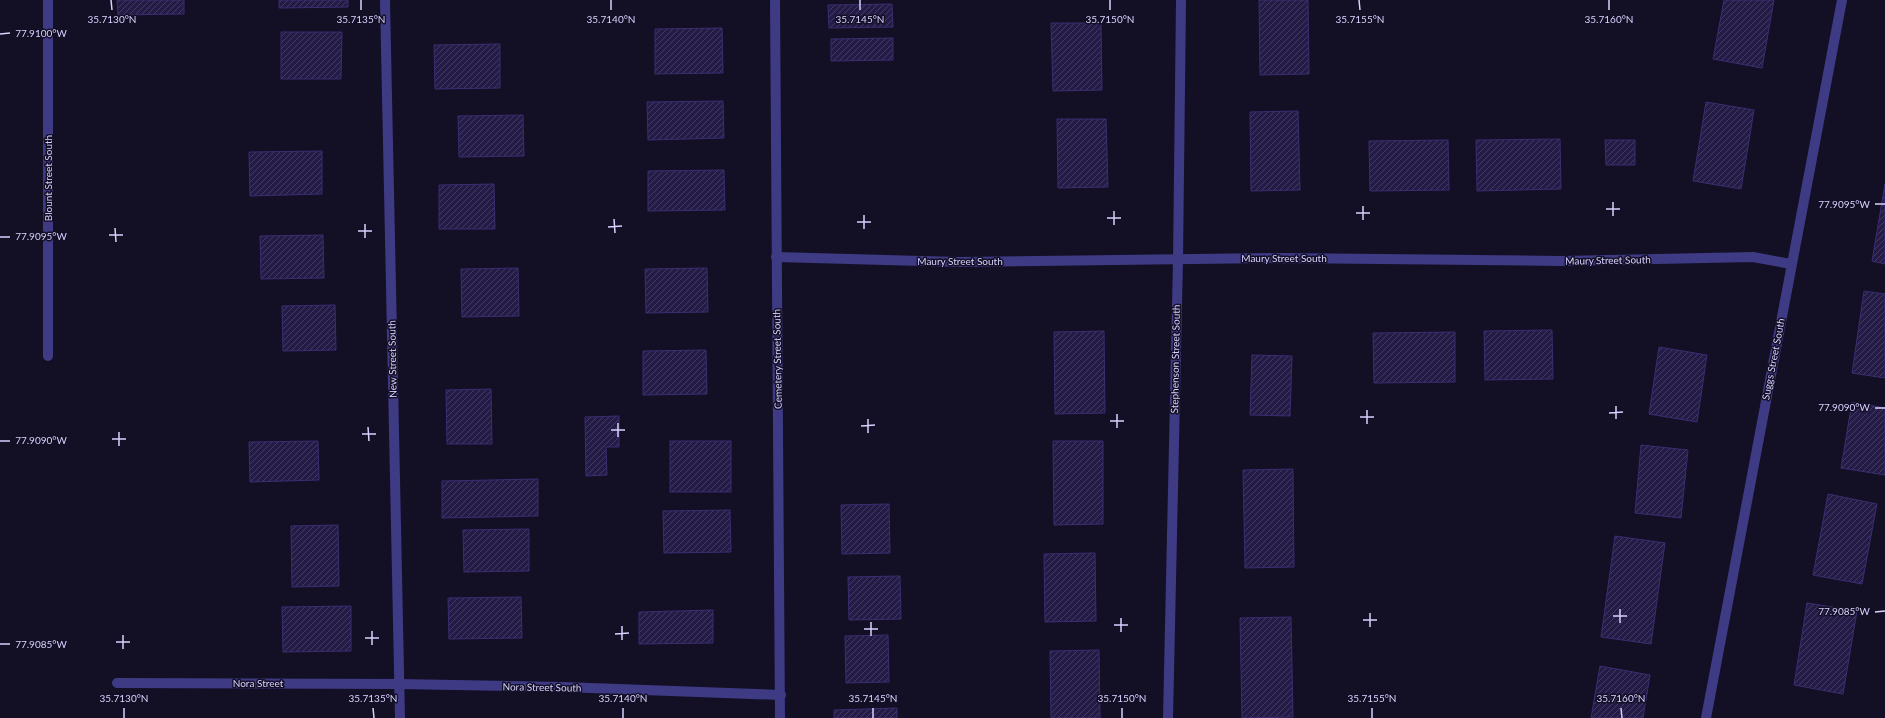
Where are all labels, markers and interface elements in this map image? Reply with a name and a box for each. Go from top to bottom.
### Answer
text: 35.7130°N [88,13,136,25]
text: 35.7135°N [337,13,385,25]
text: 35.7140°N [587,13,635,25]
text: 35.7145°N [836,13,884,25]
text: 35.7150°N [1086,13,1134,25]
text: 35.7155°N [1336,13,1384,25]
text: 35.7160°N [1585,13,1633,25]
text: 77.9100°W [15,27,67,39]
street label: Blount Street South [42,135,54,221]
text: 77.9095°W [1818,198,1870,210]
text: 77.9095°W [15,230,67,242]
street label: Maury Street South [1241,252,1327,264]
street label: Maury Street South [1565,253,1651,267]
street label: Maury Street South [917,255,1003,267]
street label: Stephenson Street South [1168,304,1182,414]
street label: Cemetery Street South [770,309,784,409]
street label: Suggs Street South [1759,317,1787,401]
street label: New Street South [385,320,399,398]
text: 77.9090°W [1818,401,1870,413]
text: 77.9090°W [15,434,67,446]
text: 77.9085°W [1818,605,1870,617]
text: 77.9085°W [15,638,67,650]
street label: Nora Street [233,677,284,689]
street label: Nora Street South [502,680,582,694]
text: 35.7130°N [100,692,148,704]
text: 35.7135°N [349,692,397,704]
text: 35.7140°N [599,692,647,704]
text: 35.7145°N [849,692,897,704]
text: 35.7150°N [1098,692,1146,704]
text: 35.7155°N [1348,692,1396,704]
text: 35.7160°N [1597,692,1645,704]

